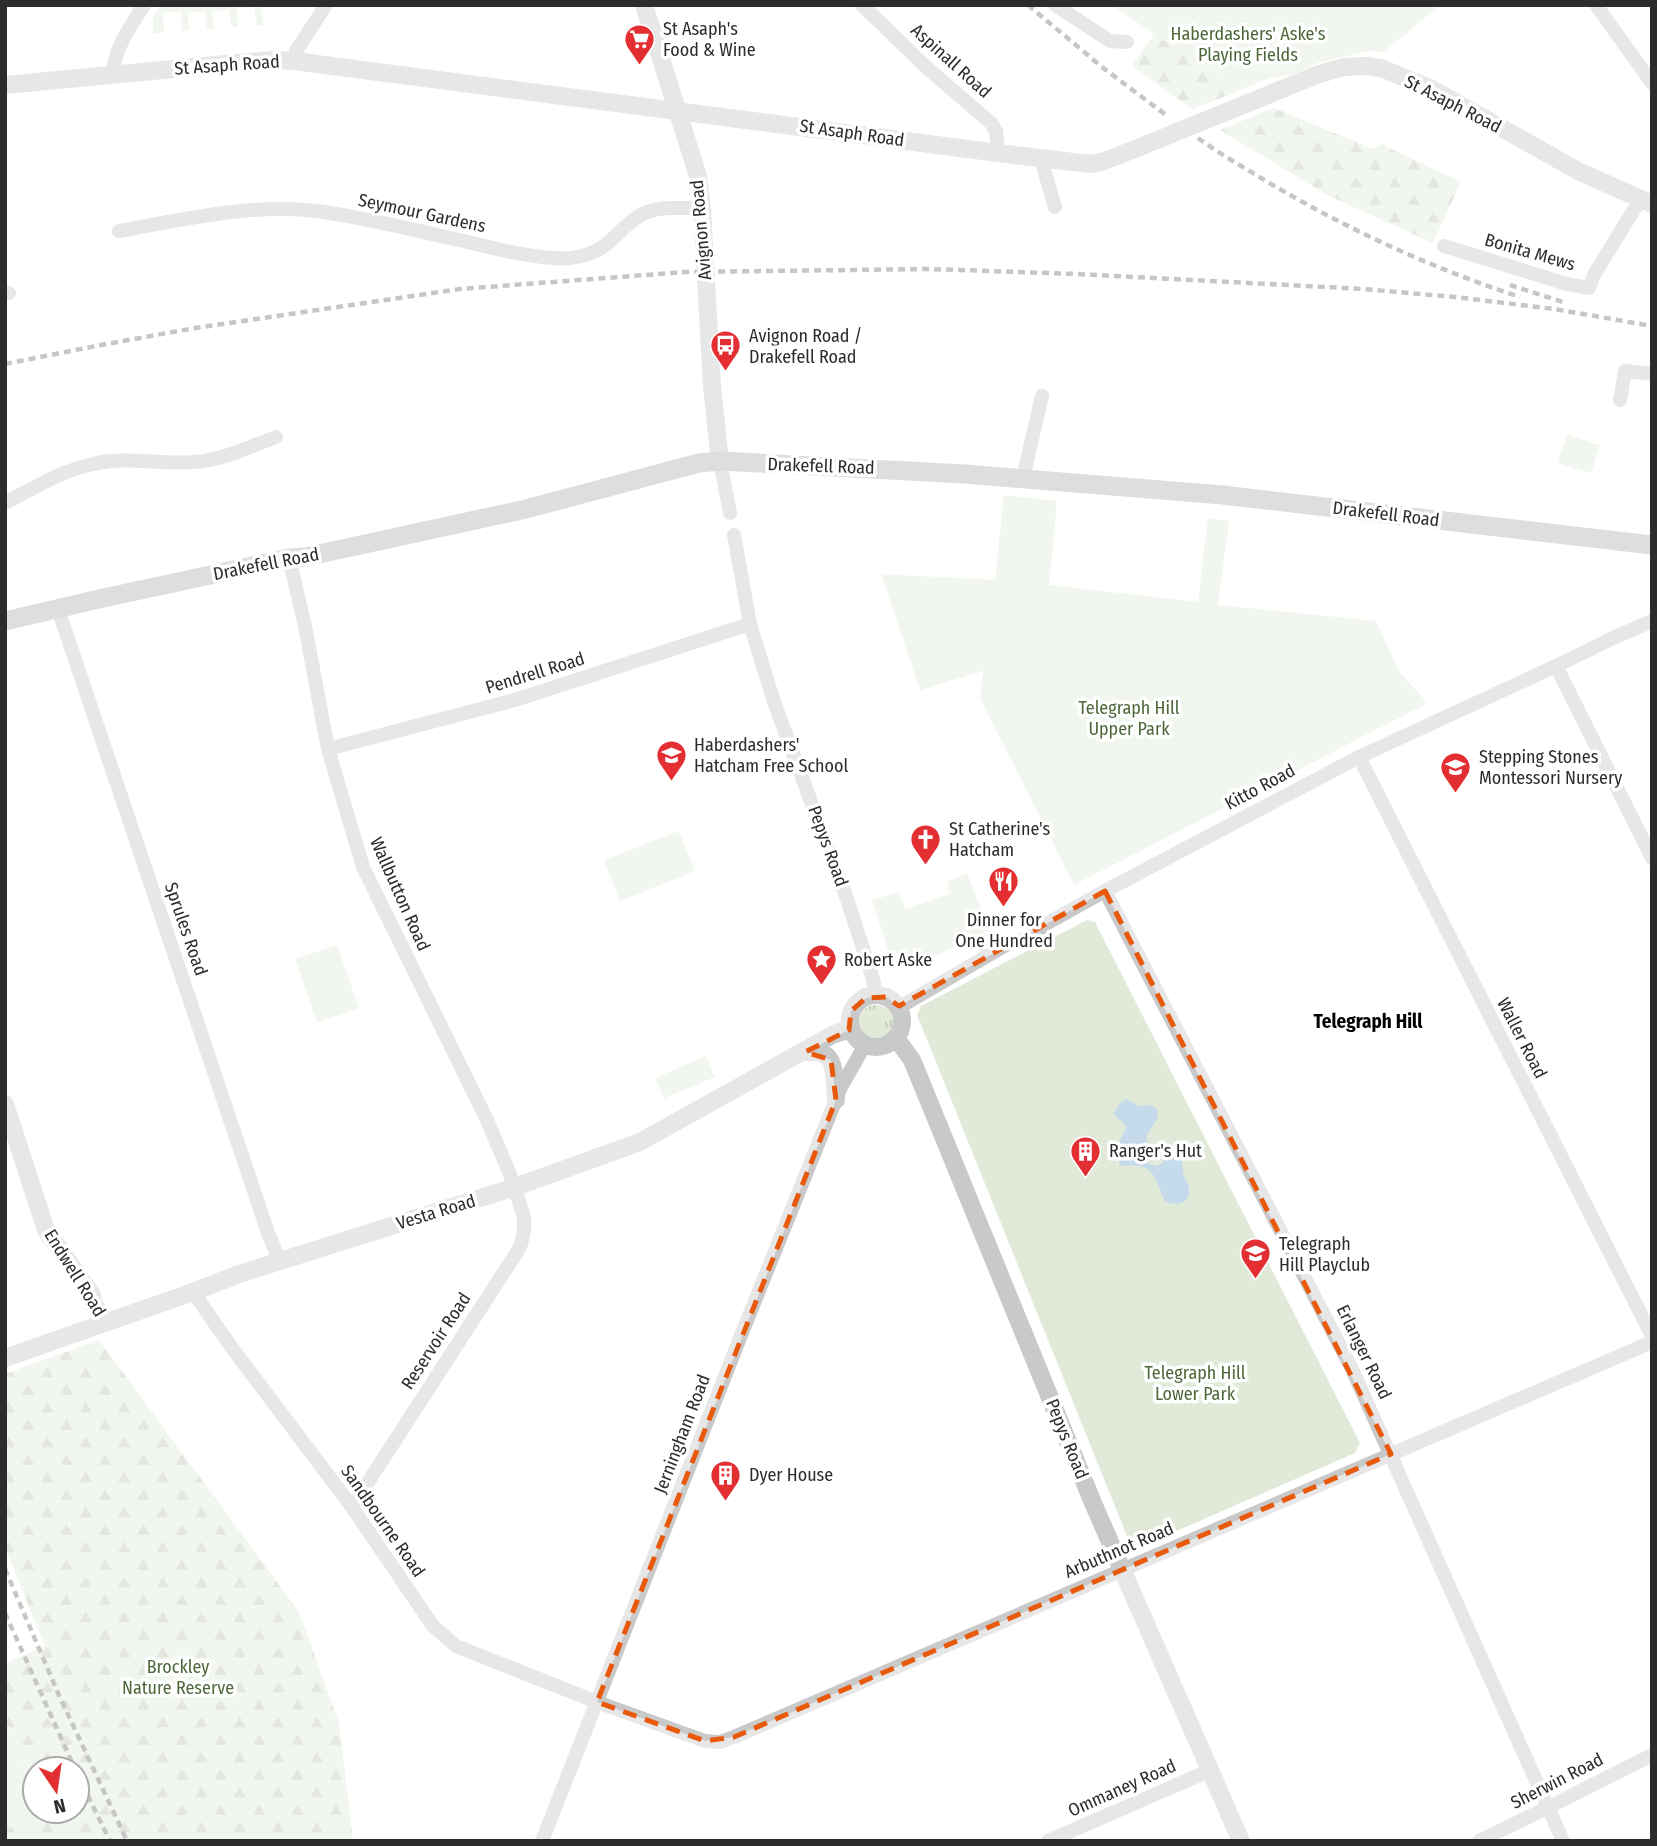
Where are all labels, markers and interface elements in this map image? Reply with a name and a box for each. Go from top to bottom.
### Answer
place label: St Asaph's Food & Wine [663,18,756,61]
street label: Aspinall Road [906,19,996,103]
supermarket icon: St Asaph's Food & Wine [623,22,657,66]
park label: Haberdashers' Aske's Playing Fields [1171,23,1326,66]
street label: St Asaph Road [174,50,280,80]
street label: St Asaph Road [1401,70,1505,138]
street label: St Asaph Road [798,115,906,151]
street label: Avignon Road [686,179,716,281]
street label: Seymour Gardens [356,189,488,237]
street label: Bonita Mews [1482,229,1578,276]
place label: Avignon Road / Drakefell Road [749,325,862,368]
bus stop icon: Avignon Road / Drakefell Road [709,329,743,373]
street label: Drakefell Road [767,453,875,479]
street label: Drakefell Road [1331,497,1441,531]
street label: Drakefell Road [211,543,321,585]
street label: Pendrell Road [483,647,587,699]
park label: Telegraph Hill Upper Park [1078,697,1180,740]
place label: Haberdashers' Hatcham Free School [694,734,849,777]
school or university icon: Haberdashers' Hatcham Free School [654,738,688,782]
place label: Stepping Stones Montessori Nursery [1479,746,1622,789]
school or university icon: Stepping Stones Montessori Nursery [1439,750,1473,794]
street label: Kitto Road [1221,759,1299,815]
street label: Pepys Road [803,803,853,889]
place label: St Catherine's Hatcham [949,818,1051,861]
church icon: St Catherine's Hatcham [909,822,943,866]
street label: Wallbutton Road [365,834,435,954]
restaurant icon: Dinner for One Hundred [987,865,1021,909]
street label: Sprules Road [160,880,212,978]
place label: Dinner for One Hundred [955,909,1053,952]
place icon: Robert Aske [804,943,838,987]
place label: Robert Aske [844,949,932,971]
street label: Waller Road [1492,994,1552,1082]
district label: Telegraph Hill [1314,1010,1423,1033]
building icon: Ranger's Hut [1069,1134,1103,1178]
place label: Ranger's Hut [1109,1140,1202,1162]
street label: Vesta Road [394,1190,478,1234]
street label: Endwell Road [39,1225,111,1321]
place label: Telegraph Hill Playclub [1279,1233,1370,1276]
school or university icon: Telegraph Hill Playclub [1239,1237,1273,1281]
street label: Reservoir Road [397,1288,475,1394]
street label: Erlanger Road [1332,1301,1396,1403]
park label: Telegraph Hill Lower Park [1144,1362,1246,1405]
street label: Jerningham Road [649,1371,715,1497]
street label: Pepys Road [1041,1396,1093,1482]
building icon: Dyer House [709,1458,743,1502]
street label: Sandbourne Road [336,1461,430,1581]
place label: Dyer House [749,1464,833,1486]
street label: Arbuthnot Road [1061,1517,1177,1583]
park label: Brockley Nature Reserve [122,1656,234,1699]
street label: Sherwin Road [1507,1748,1607,1814]
street label: Ommaney Road [1065,1754,1179,1822]
north arrow [21,1755,91,1825]
text: N [52,1794,68,1819]

